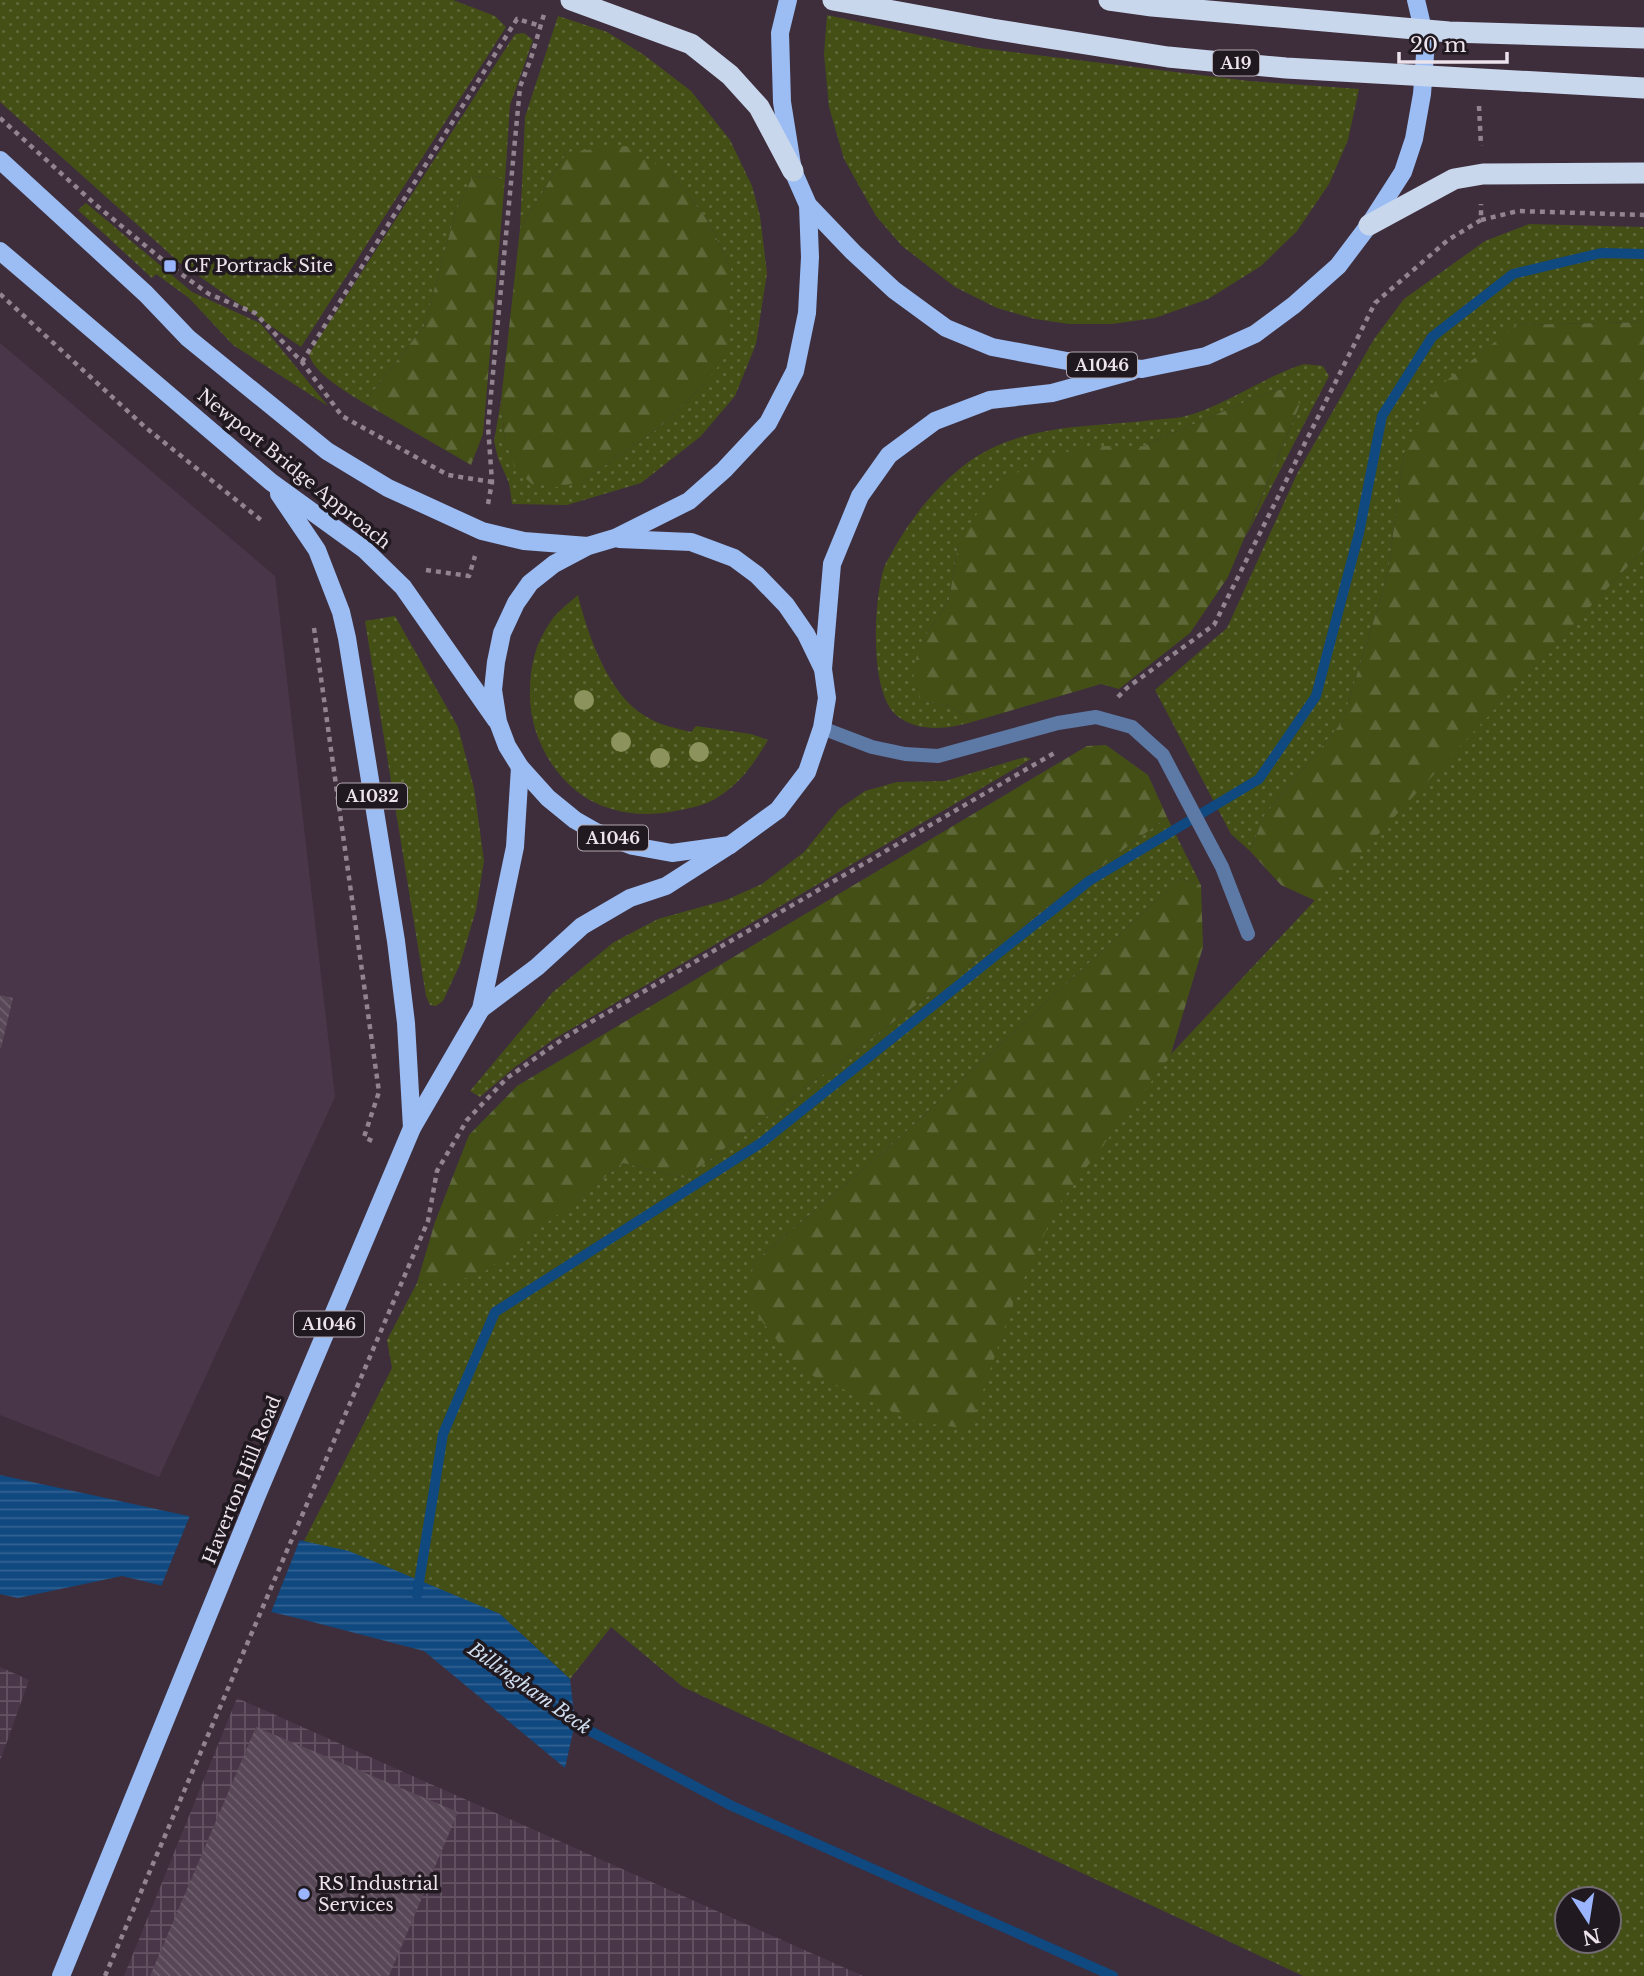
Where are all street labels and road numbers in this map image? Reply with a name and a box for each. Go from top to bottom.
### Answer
road number: A19 [1213,50,1259,76]
road number: A1046 [1067,352,1137,378]
street label: Newport Bridge Approach [193,384,395,554]
road number: A1032 [337,783,407,808]
road number: A1046 [578,825,648,850]
road number: A1046 [294,1312,364,1336]
street label: Haverton Hill Road [198,1393,286,1567]

